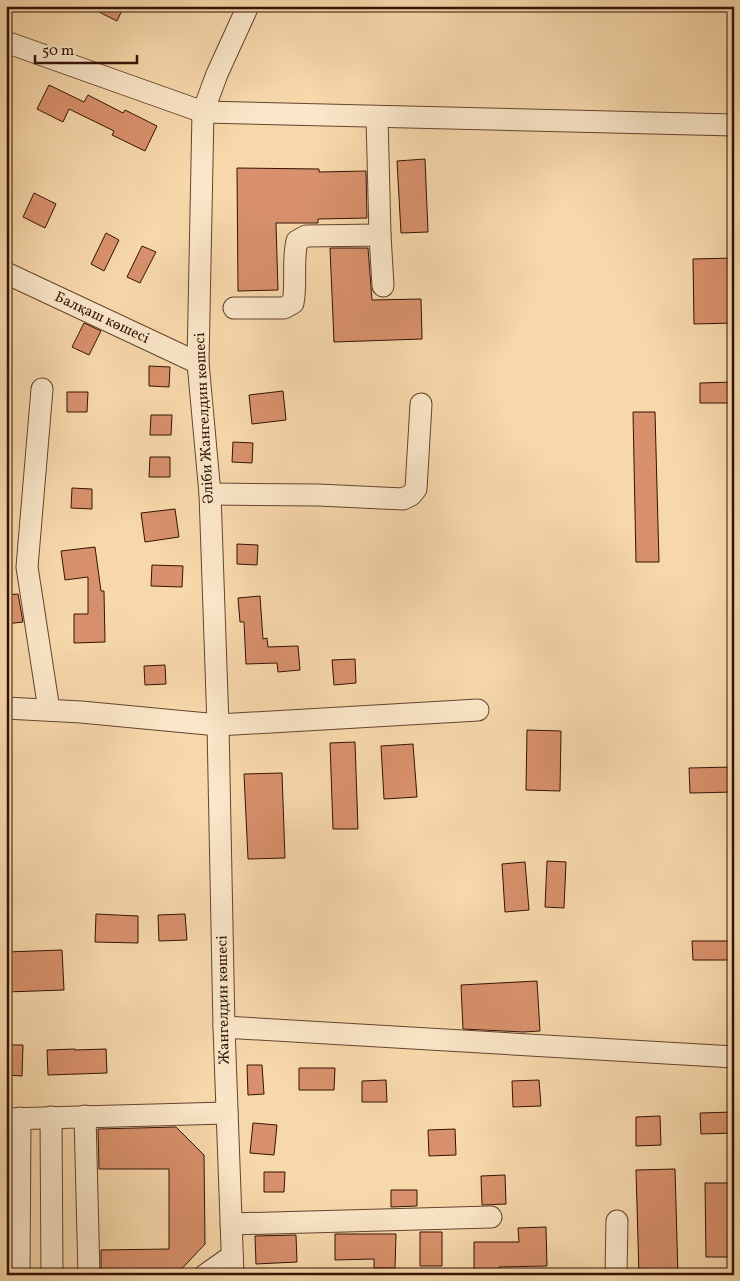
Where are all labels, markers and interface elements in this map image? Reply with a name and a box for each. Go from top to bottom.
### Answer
scale bar [35,32,138,64]
text: 50 m [42,41,74,62]
street label: Балқаш көшесі [51,287,153,349]
street label: Әліби Жангелдин көшесі [190,332,220,504]
street label: Жангелдин көшесі [212,935,236,1065]

